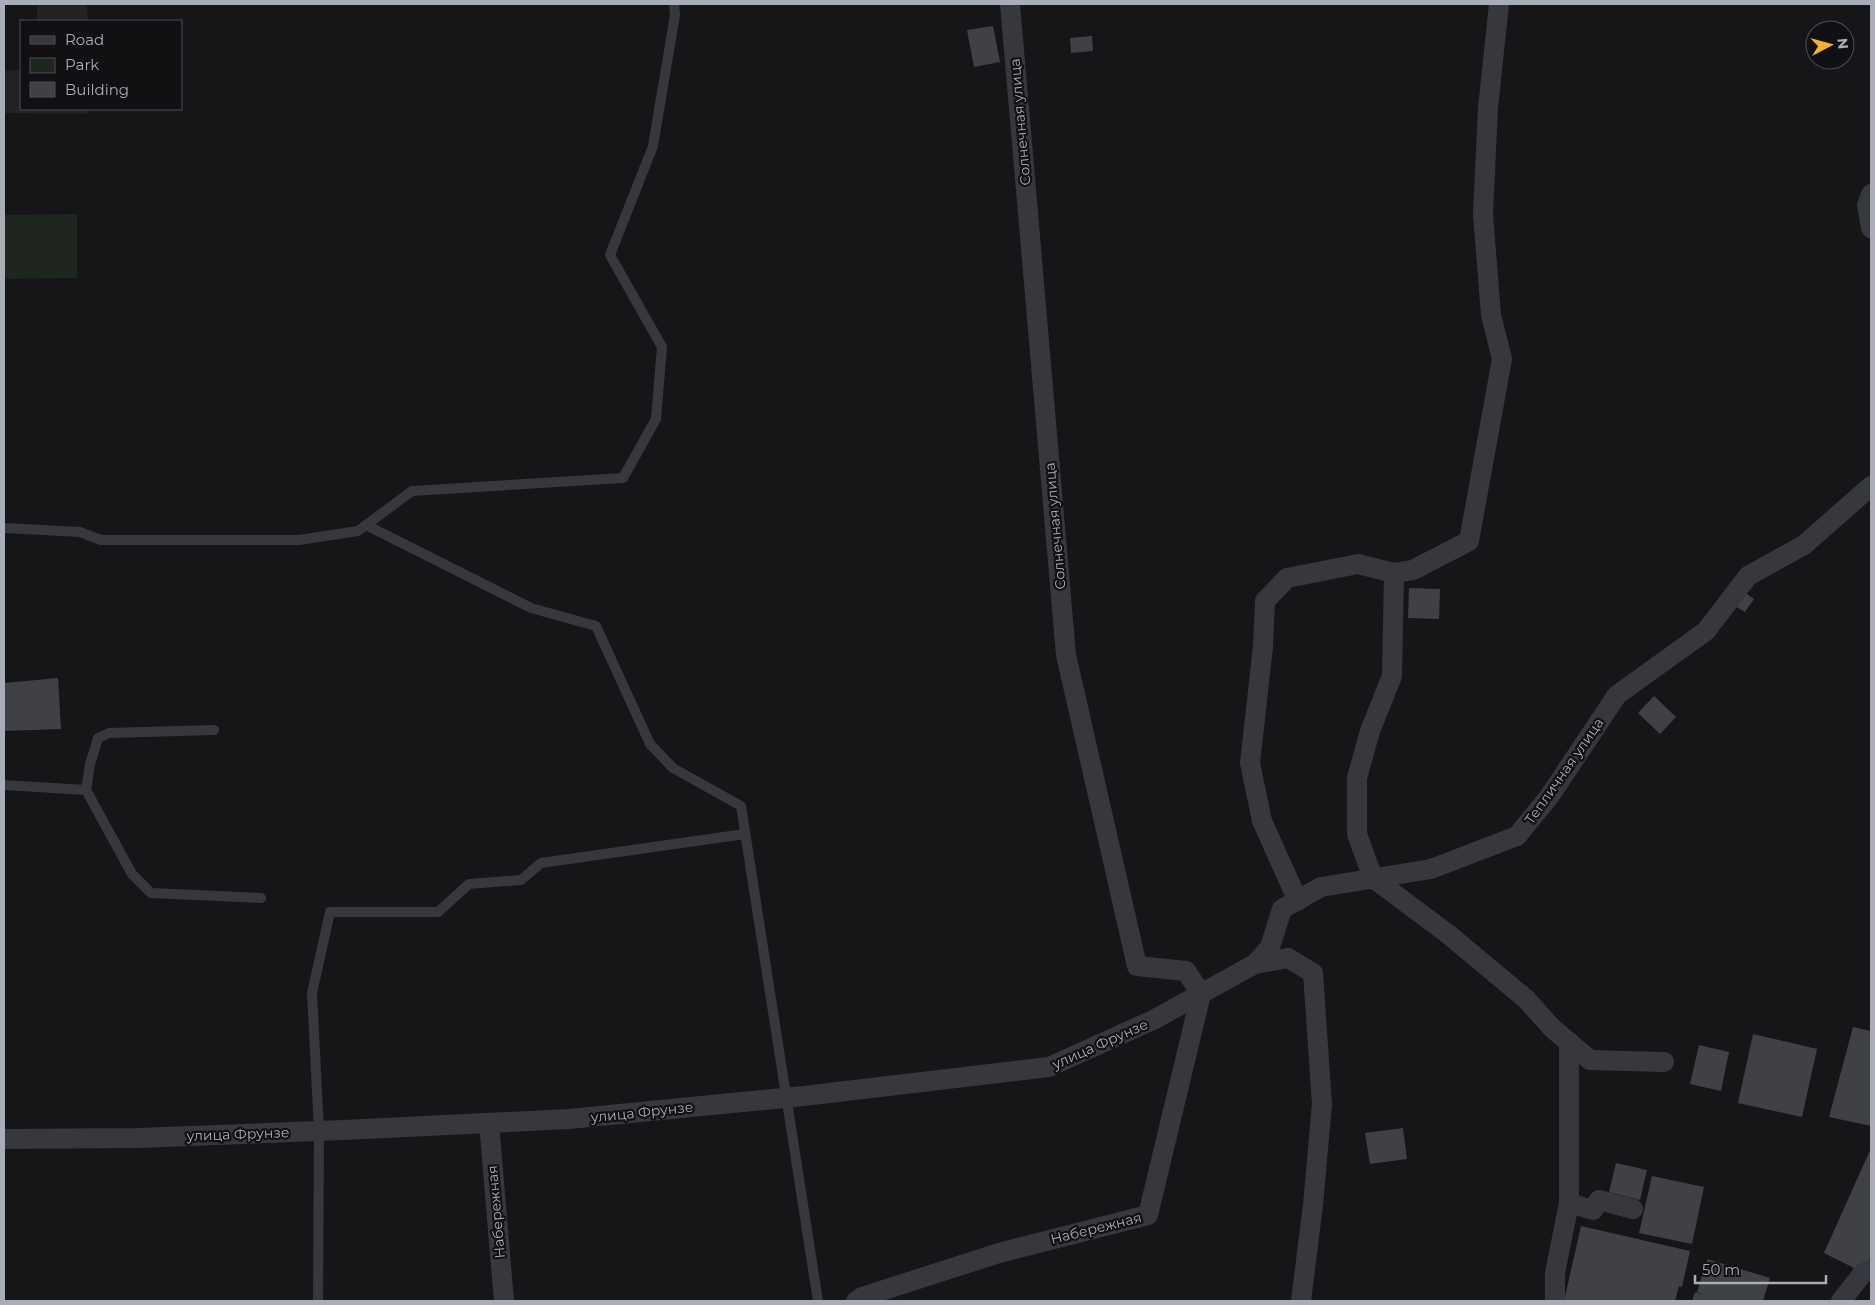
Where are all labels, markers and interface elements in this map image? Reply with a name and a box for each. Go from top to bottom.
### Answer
legend [20,20,182,110]
north arrow [1805,20,1855,70]
text: Road [65,30,104,49]
text: N [1833,37,1852,50]
text: Park [65,55,99,74]
street label: Солнечная улица [1005,58,1035,186]
text: Building [65,80,129,99]
street label: Солнечная улица [1040,462,1070,590]
street label: Тепличная улица [1521,714,1607,828]
street label: улица Фрунзе [1048,1015,1151,1074]
street label: улица Фрунзе [589,1098,694,1126]
street label: улица Фрунзе [185,1123,290,1145]
street label: Набережная [483,1165,509,1259]
street label: Набережная [1049,1208,1143,1248]
scale bar [1695,1252,1826,1284]
text: 50 m [1702,1260,1740,1279]

